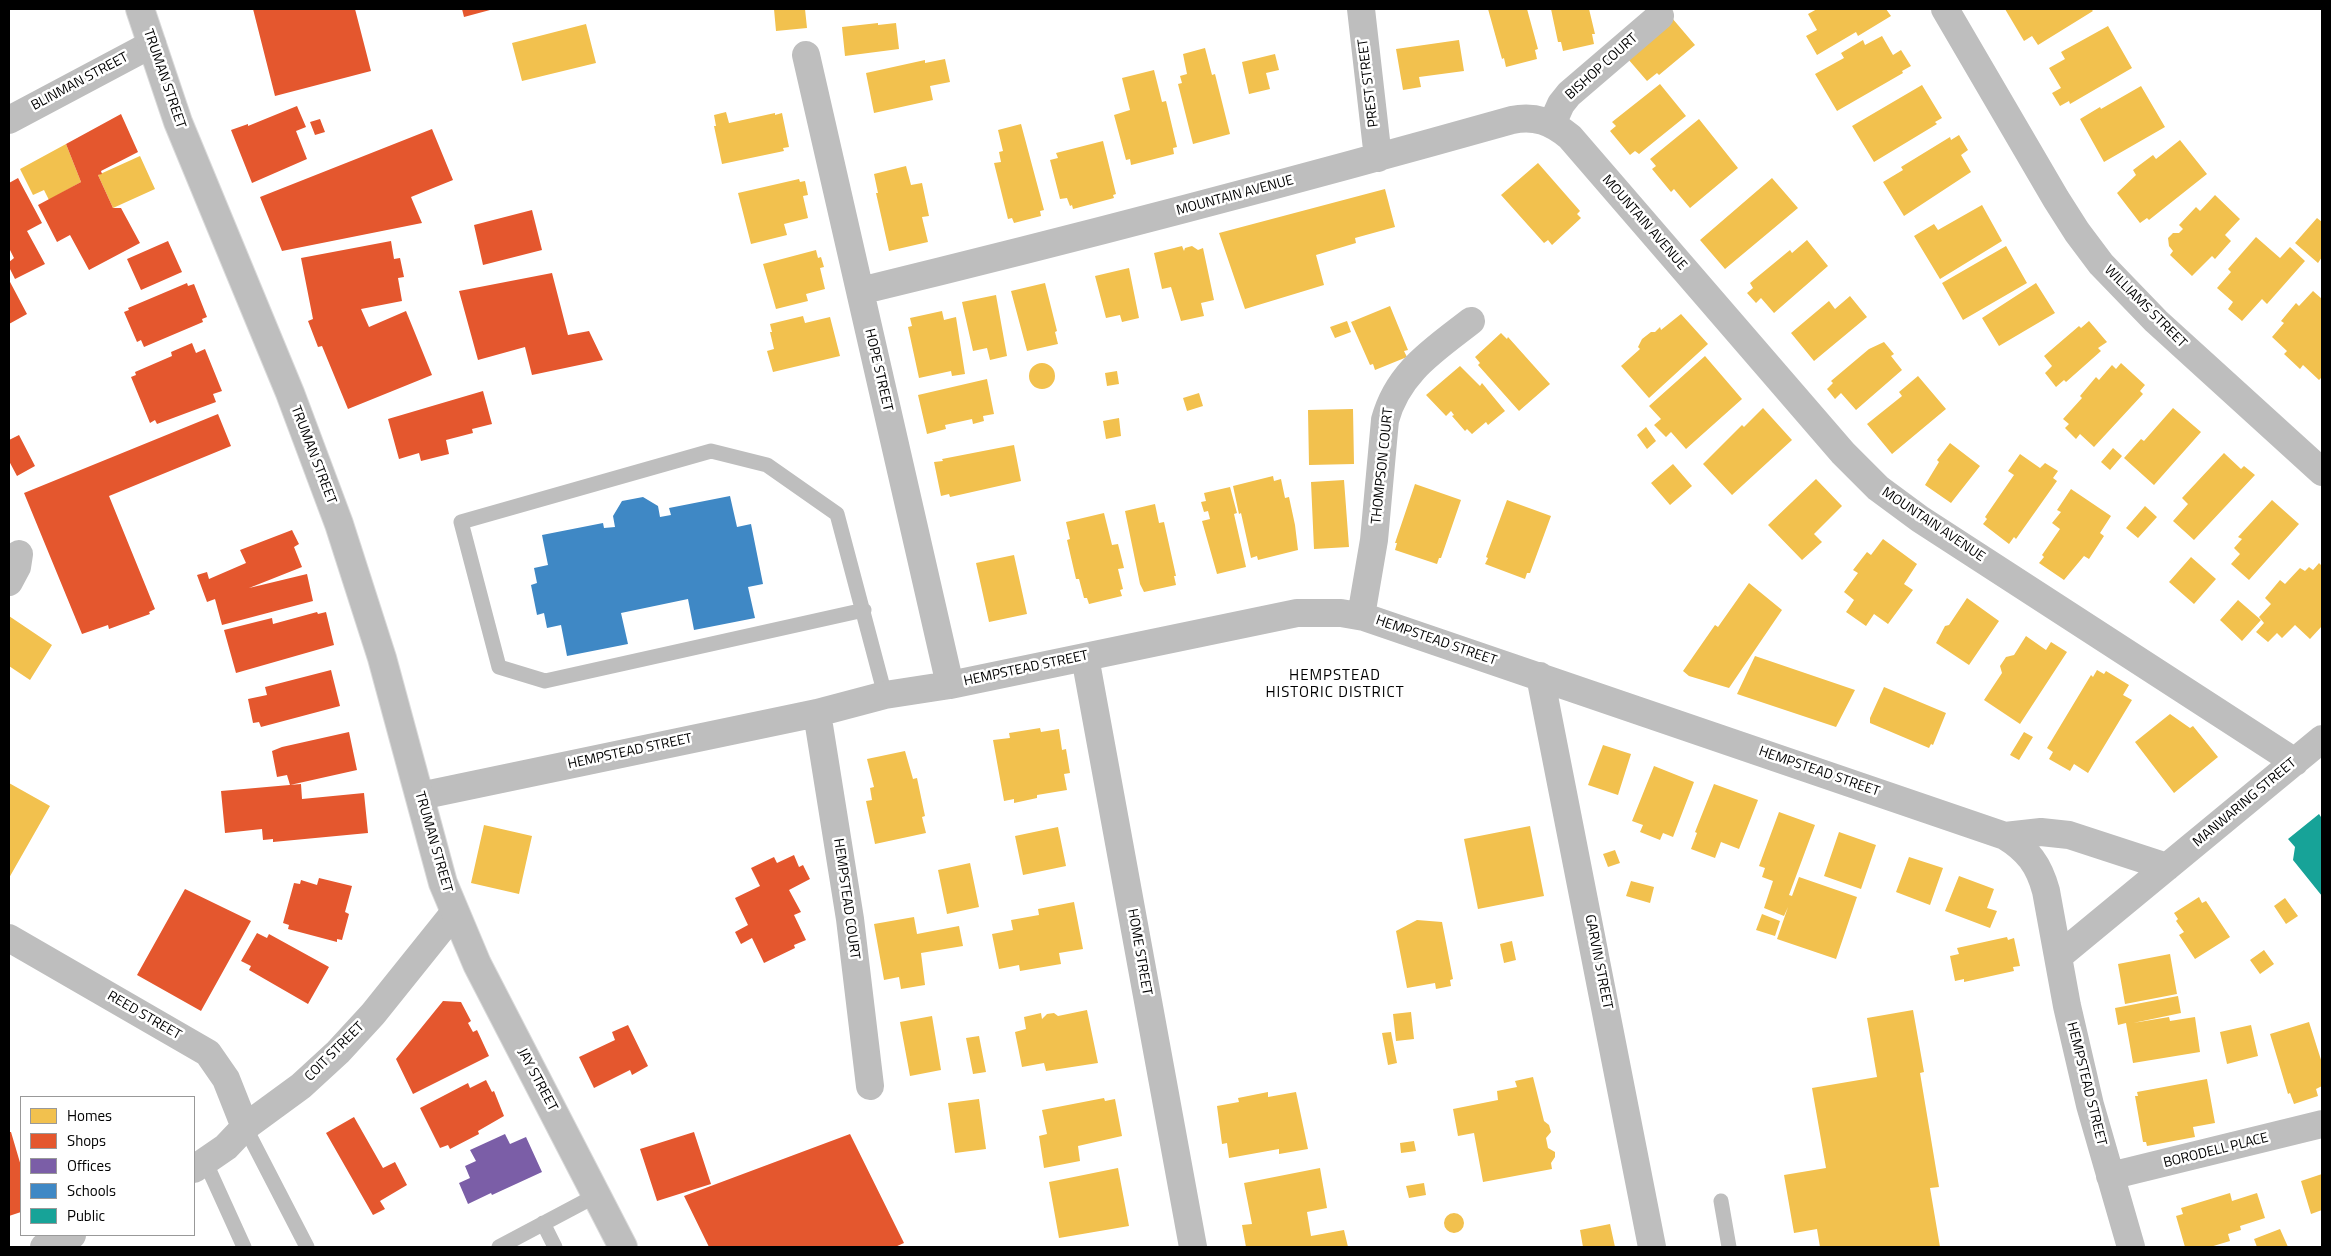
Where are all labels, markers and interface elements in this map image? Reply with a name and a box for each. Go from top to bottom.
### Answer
street label: TRUMAN STREET [139,27,189,131]
street label: BISHOP COURT [1562,30,1642,104]
street label: PREST STREET [1355,38,1383,128]
street label: BLINMAN STREET [29,49,131,115]
street label: MOUNTAIN AVENUE [1175,172,1295,220]
street label: MOUNTAIN AVENUE [1598,172,1690,274]
street label: WILLIAMS STREET [2100,262,2190,352]
street label: HOPE STREET [860,327,896,413]
street label: TRUMAN STREET [287,403,339,507]
street label: THOMPSON COURT [1369,407,1397,525]
street label: MOUNTAIN AVENUE [1878,484,1988,566]
street label: HEMPSTEAD STREET [1373,612,1499,670]
street label: HEMPSTEAD STREET [962,648,1090,690]
district label: HEMPSTEAD HISTORIC DISTRICT [1263,667,1407,702]
street label: HEMPSTEAD STREET [566,731,694,773]
street label: HEMPSTEAD STREET [1756,743,1882,801]
street label: MANWARING STREET [2190,755,2300,851]
street label: TRUMAN STREET [411,790,455,894]
street label: HEMPSTEAD COURT [829,837,863,961]
street label: HOME STREET [1123,907,1155,997]
street label: GARVIN STREET [1581,913,1615,1011]
street label: REED STREET [104,988,184,1044]
street label: COIT STREET [302,1019,368,1085]
street label: HEMPSTEAD STREET [2063,1020,2109,1148]
street label: JAY STREET [513,1046,561,1114]
legend [20,1096,195,1236]
text: Homes [67,1104,112,1127]
text: Shops [67,1129,106,1152]
street label: BORODELL PLACE [2162,1130,2270,1172]
text: Offices [67,1154,111,1177]
text: Schools [67,1179,116,1202]
text: Public [67,1204,105,1227]

